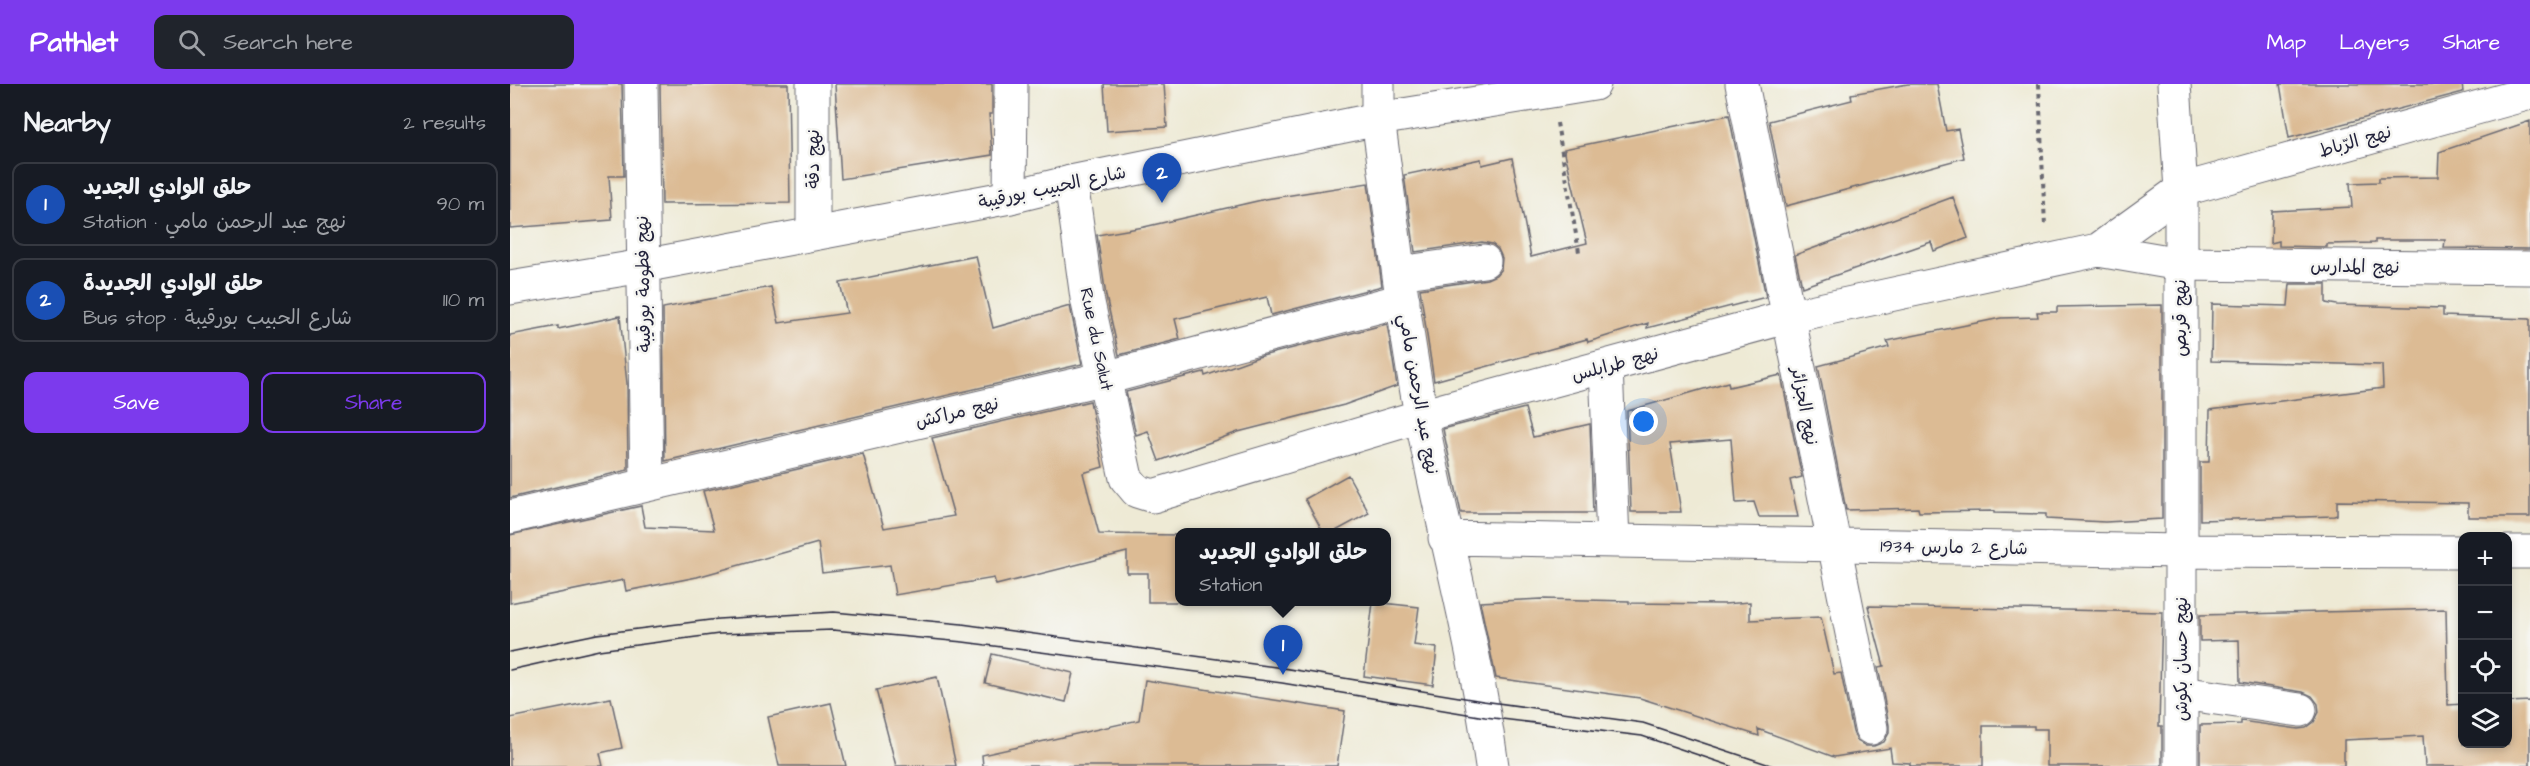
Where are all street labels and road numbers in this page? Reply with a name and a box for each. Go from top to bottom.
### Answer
street label: نهج الرّباط [2316,119,2395,164]
street label: نهج دقة [801,129,826,189]
street label: شارع الحبيب بورقيبة [976,160,1128,215]
street label: نهج فطومة بورقيبة [630,216,657,352]
street label: نهج المدارس [2310,253,2400,280]
street label: نهج قربص [2168,279,2193,357]
street label: Rue du Salut [1073,285,1120,394]
street label: نهج عبد الرحمن مامي [1389,312,1445,477]
street label: نهج طرابلس [1569,341,1661,388]
street label: نهج الجزائر [1784,363,1824,447]
street label: نهج مراكش [913,391,1001,434]
street label: شارع 2 مارس 1934 [1880,534,2028,561]
street label: نهج حسان بكوش [2169,597,2194,721]

